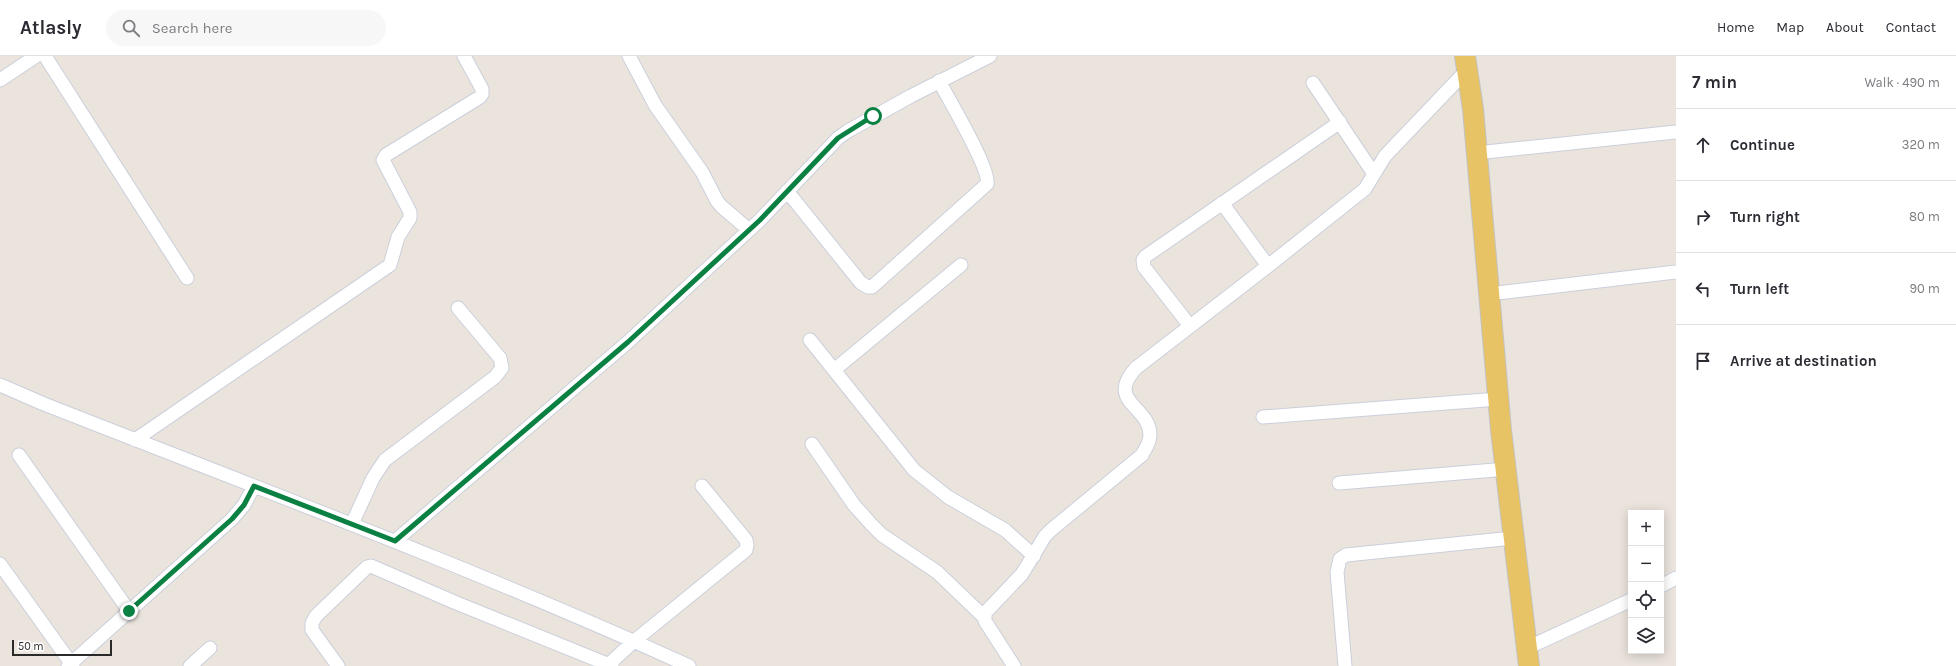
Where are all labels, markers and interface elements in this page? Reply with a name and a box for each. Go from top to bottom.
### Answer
search box [106,10,386,46]
text: Atlasly [20,17,82,39]
icon: search [120,17,142,39]
text: Search here [152,19,232,37]
text: Home [1717,19,1754,36]
text: Map [1776,19,1804,36]
text: About [1826,19,1864,36]
text: Contact [1886,19,1936,36]
text: 7 min [1692,72,1737,92]
text: Walk · 490 m [1864,75,1940,90]
route start [864,107,882,125]
icon: ahead [1692,134,1714,156]
text: Continue [1730,136,1795,154]
text: 320 m [1902,137,1940,152]
icon: right [1692,206,1714,228]
text: Turn right [1730,208,1800,226]
text: 80 m [1909,209,1940,224]
icon: left [1692,278,1714,300]
text: Turn left [1730,280,1789,298]
text: 90 m [1909,281,1940,296]
icon: arrive [1692,350,1714,372]
text: Arrive at destination [1730,352,1877,370]
map controls [1628,510,1664,654]
button: + [1628,510,1664,546]
button: − [1628,546,1664,582]
button: locate [1628,582,1664,618]
route end [120,602,138,620]
button: layers [1628,618,1664,654]
scale bar [12,638,112,657]
text: 50 m [18,640,44,653]

